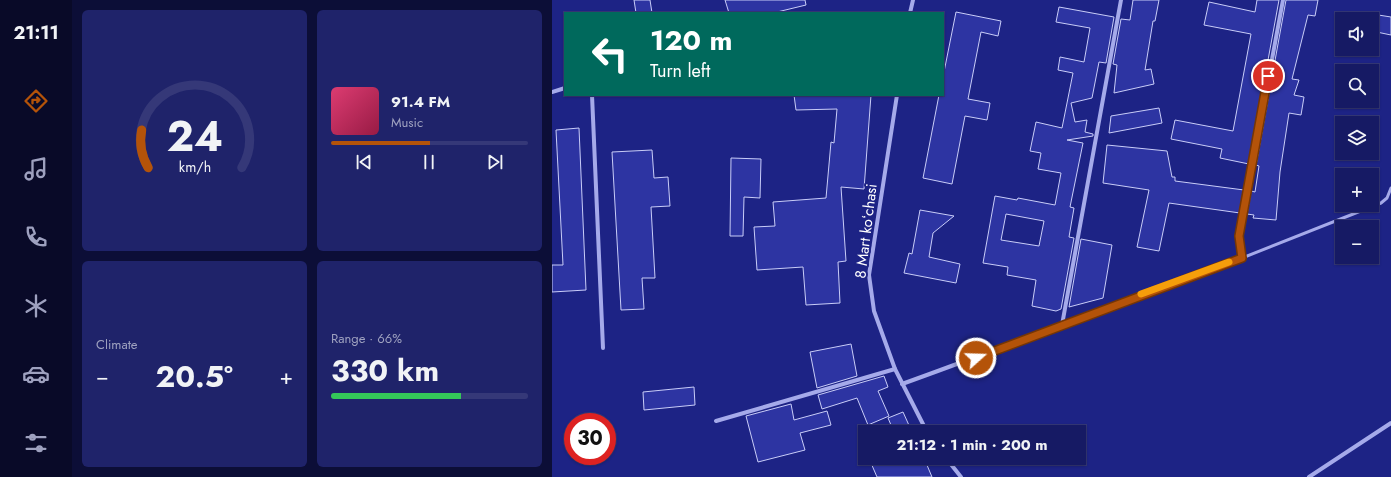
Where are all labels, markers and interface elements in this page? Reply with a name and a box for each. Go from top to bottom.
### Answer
map controls [1335,12,1379,264]
button: sound [1335,12,1379,56]
text: 21:11 [13,20,59,46]
text: 120 m [650,20,733,61]
icon: left [584,28,636,80]
text: Turn left [650,58,710,84]
pin [1251,59,1285,93]
button: search [1335,64,1379,108]
icon: arrive [1257,65,1279,87]
icon: directions [22,87,50,115]
text: 91.4 FM [391,91,450,113]
text: 24 [166,106,223,167]
text: Music [391,113,423,132]
button: layers [1335,116,1379,160]
icon: previous [353,151,375,173]
icon: pause [418,151,440,173]
icon: next [484,151,506,173]
icon: music [22,155,50,183]
text: km/h [178,157,211,177]
button: + [1335,168,1379,212]
street label: 8 Mart koʻchasi [849,182,883,280]
button: − [1335,220,1379,264]
icon: phone [22,223,50,251]
icon: climate [22,292,50,320]
text: Range · 66% [331,329,402,348]
text: Climate [96,335,137,354]
position arrow [955,337,997,379]
text: 330 km [331,349,439,392]
text: 20.5° [155,355,233,398]
icon: car [22,360,50,388]
text: − [96,360,109,392]
text: + [279,360,293,392]
speed limit sign: 30 [564,413,616,465]
icon: filters [22,429,50,457]
text: 21:12 · 1 min · 200 m [896,434,1048,456]

